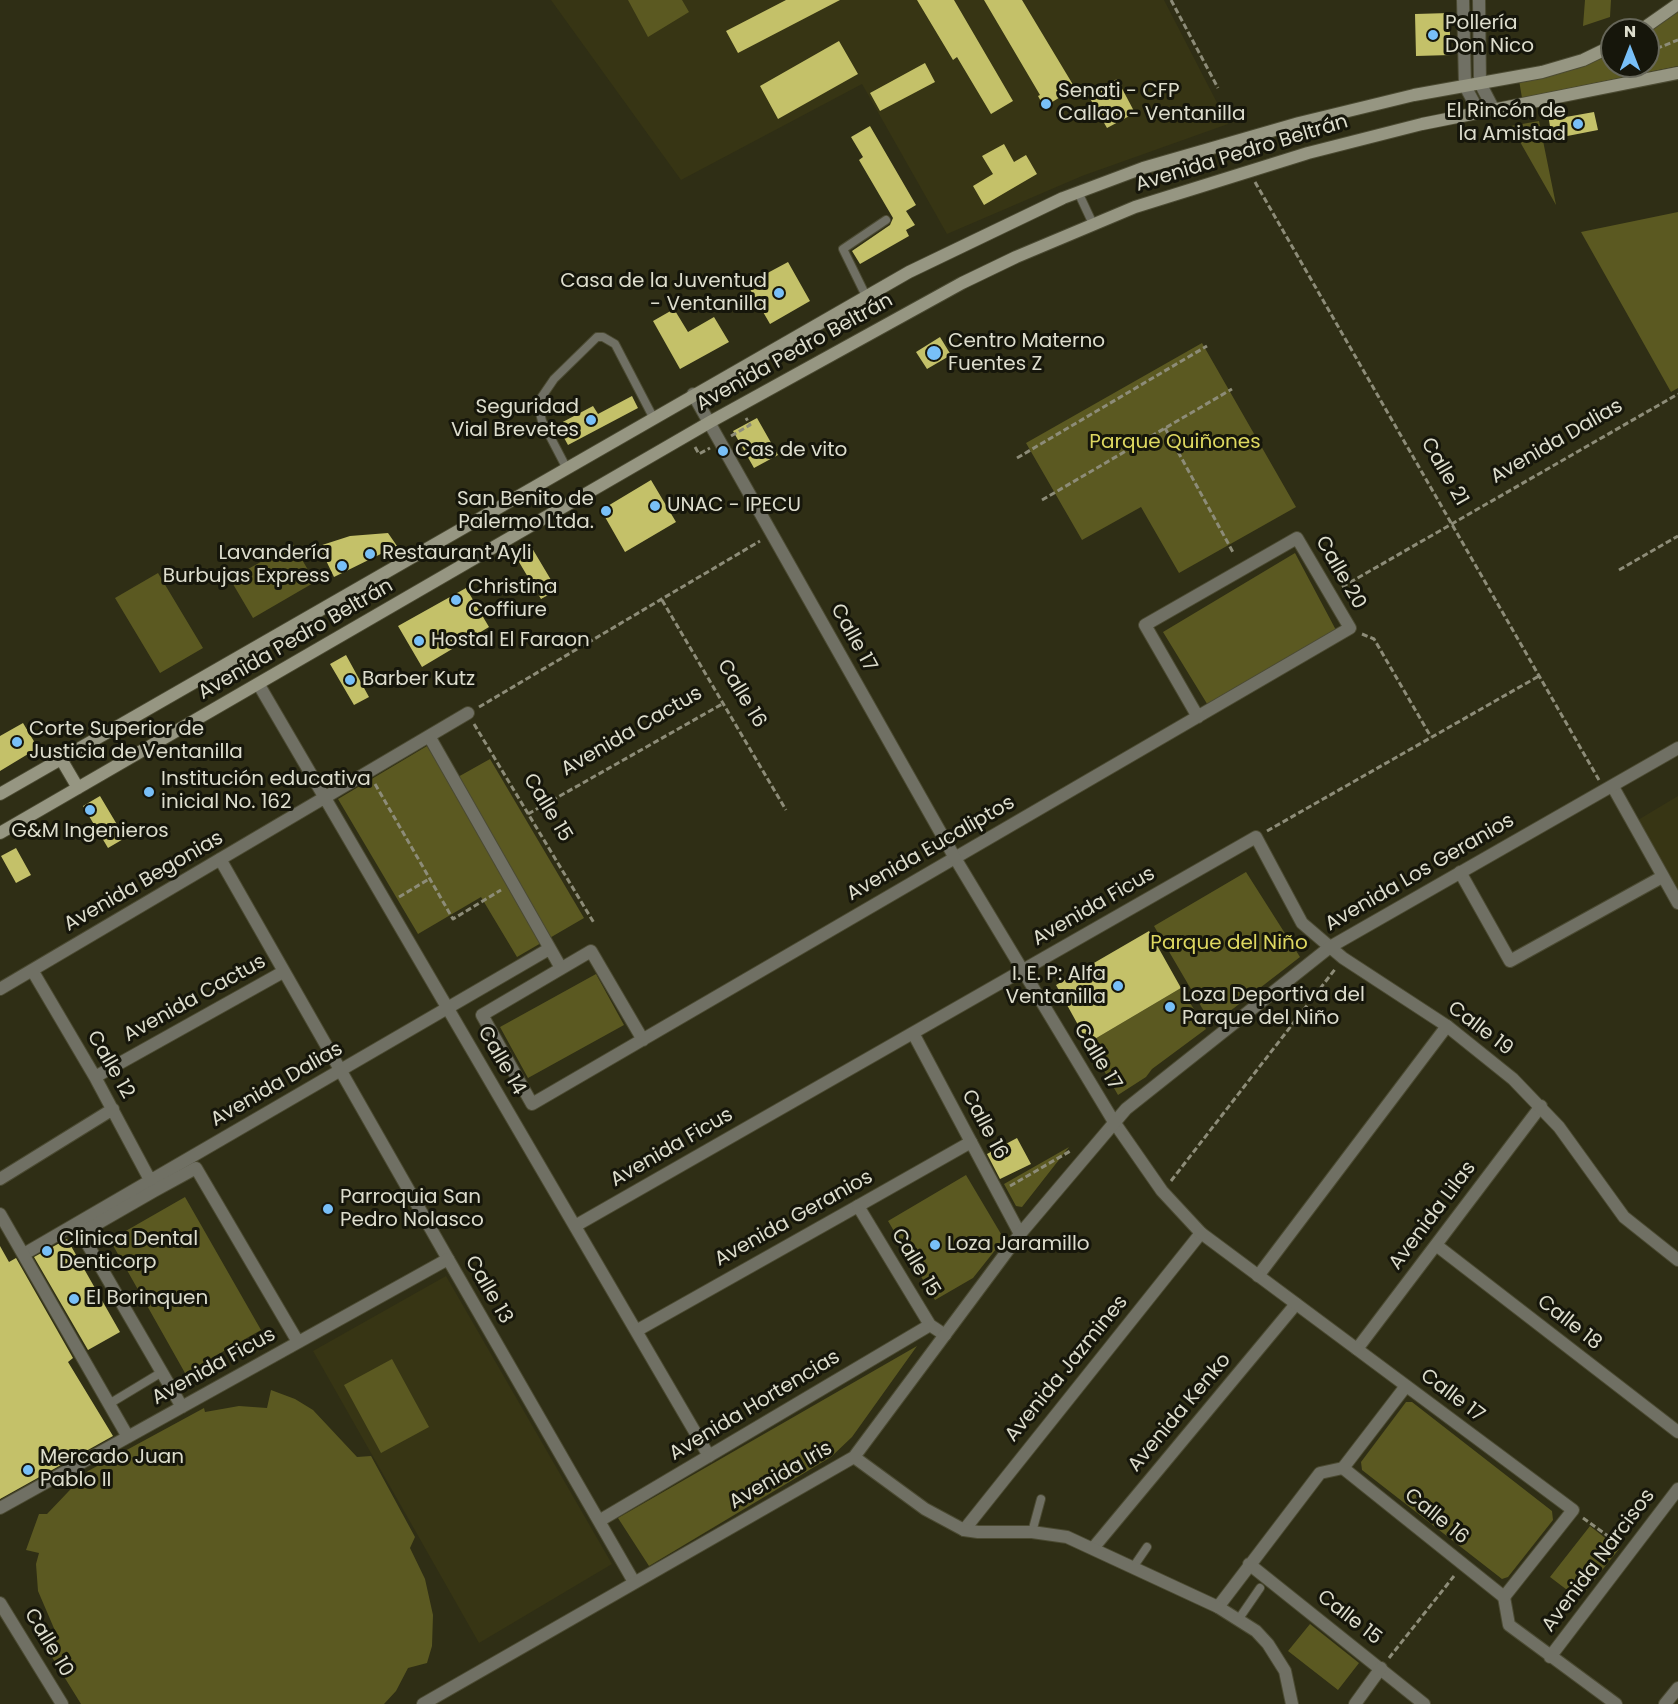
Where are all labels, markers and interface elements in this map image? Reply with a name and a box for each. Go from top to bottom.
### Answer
place label: Pollería Don Nico [1445,12,1534,59]
north arrow [1600,18,1660,78]
text: N [1624,20,1636,43]
marker: Pollería Don Nico [1426,28,1440,42]
place label: Senati - CFP Callao - Ventanilla [1058,80,1245,127]
marker: Senati - CFP Callao - Ventanilla [1039,97,1053,111]
place label: El Rincón de la Amistad [1447,100,1566,147]
street label: Avenida Pedro Beltrán [1133,110,1351,198]
marker: El Rincón de la Amistad [1571,117,1585,131]
place label: Casa de la Juventud - Ventanilla [560,270,767,317]
marker: Casa de la Juventud - Ventanilla [772,286,786,300]
street label: Avenida Pedro Beltrán [693,289,897,417]
place label: Centro Materno Fuentes Z [948,330,1105,377]
marker: Centro Materno Fuentes Z [925,344,943,362]
street label: Avenida Dalias [1487,394,1627,490]
place label: Seguridad Vial Brevetes [451,396,579,443]
marker: Seguridad Vial Brevetes [584,413,598,427]
park label: Parque Quiñones [1089,431,1261,455]
street label: Calle 21 [1415,434,1473,510]
place label: Cas de vito [735,439,847,463]
marker: Cas de vito [716,444,730,458]
place label: San Benito de Palermo Ltda. [457,488,594,535]
place label: UNAC - IPECU [667,494,801,518]
marker: UNAC - IPECU [648,499,662,513]
marker: San Benito de Palermo Ltda. [599,504,613,518]
street label: Calle 20 [1309,532,1371,614]
place label: Lavandería Burbujas Express [163,542,330,589]
place label: Restaurant Ayli [382,542,532,566]
marker: Restaurant Ayli [363,547,377,561]
marker: Lavandería Burbujas Express [335,559,349,573]
street label: Avenida Pedro Beltrán [194,574,398,706]
place label: Christina Coffiure [468,576,558,623]
marker: Christina Coffiure [449,593,463,607]
street label: Calle 17 [825,600,881,676]
place label: Hostal El Faraon [431,629,590,653]
marker: Hostal El Faraon [412,634,426,648]
street label: Calle 16 [711,655,771,733]
place label: Barber Kutz [362,668,475,692]
marker: Barber Kutz [343,673,357,687]
street label: Avenida Cactus [557,682,707,782]
place label: Corte Superior de Justicia de Ventanilla [29,718,243,765]
marker: Corte Superior de Justicia de Ventanilla [10,735,24,749]
place label: Institución educativa inicial No. 162 [161,768,371,815]
street label: Calle 15 [517,769,577,847]
marker: Institución educativa inicial No. 162 [142,785,156,799]
street label: Avenida Eucaliptos [843,791,1019,907]
marker: G&M Ingenieros [83,803,97,817]
street label: Avenida Los Geranios [1321,809,1519,937]
place label: G&M Ingenieros [11,820,169,844]
street label: Avenida Begonias [60,827,228,937]
street label: Avenida Ficus [1028,862,1160,952]
park label: Parque del Niño [1150,932,1308,956]
street label: Avenida Cactus [120,950,270,1048]
place label: I. E. P: Alfa Ventanilla [1005,963,1106,1010]
marker: I. E. P: Alfa Ventanilla [1111,979,1125,993]
place label: Loza Deportiva del Parque del Niño [1182,984,1365,1031]
street label: Calle 19 [1443,997,1517,1061]
marker: Loza Deportiva del Parque del Niño [1163,1000,1177,1014]
street label: Calle 17 [1068,1019,1126,1095]
street label: Calle 14 [472,1022,530,1100]
street label: Calle 12 [81,1027,139,1103]
street label: Avenida Dalias [207,1037,347,1133]
street label: Calle 16 [956,1086,1012,1164]
street label: Avenida Ficus [606,1103,738,1193]
street label: Avenida Lilas [1384,1157,1482,1275]
street label: Avenida Geranios [711,1166,877,1272]
place label: Parroquia San Pedro Nolasco [340,1186,484,1233]
marker: Parroquia San Pedro Nolasco [321,1202,335,1216]
street label: Calle 15 [885,1224,945,1302]
place label: Clinica Dental Denticorp [59,1228,198,1275]
place label: Loza Jaramillo [947,1233,1090,1257]
marker: Loza Jaramillo [928,1238,942,1252]
marker: Clinica Dental Denticorp [40,1244,54,1258]
street label: Calle 13 [459,1252,517,1328]
place label: El Borinquen [86,1287,208,1311]
street label: Calle 18 [1532,1290,1606,1356]
street label: Avenida Jazmines [1001,1291,1133,1447]
marker: El Borinquen [67,1292,81,1306]
street label: Avenida Ficus [148,1323,280,1411]
street label: Avenida Hortencias [665,1346,845,1466]
street label: Avenida Kenko [1123,1349,1237,1477]
street label: Calle 17 [1415,1364,1489,1428]
street label: Avenida Iris [725,1437,837,1515]
place label: Mercado Juan Pablo II [40,1446,184,1493]
marker: Mercado Juan Pablo II [21,1463,35,1477]
street label: Calle 16 [1399,1484,1473,1550]
street label: Avenida Narcisos [1537,1485,1661,1637]
street label: Calle 15 [1312,1585,1386,1651]
street label: Calle 10 [18,1604,78,1682]

